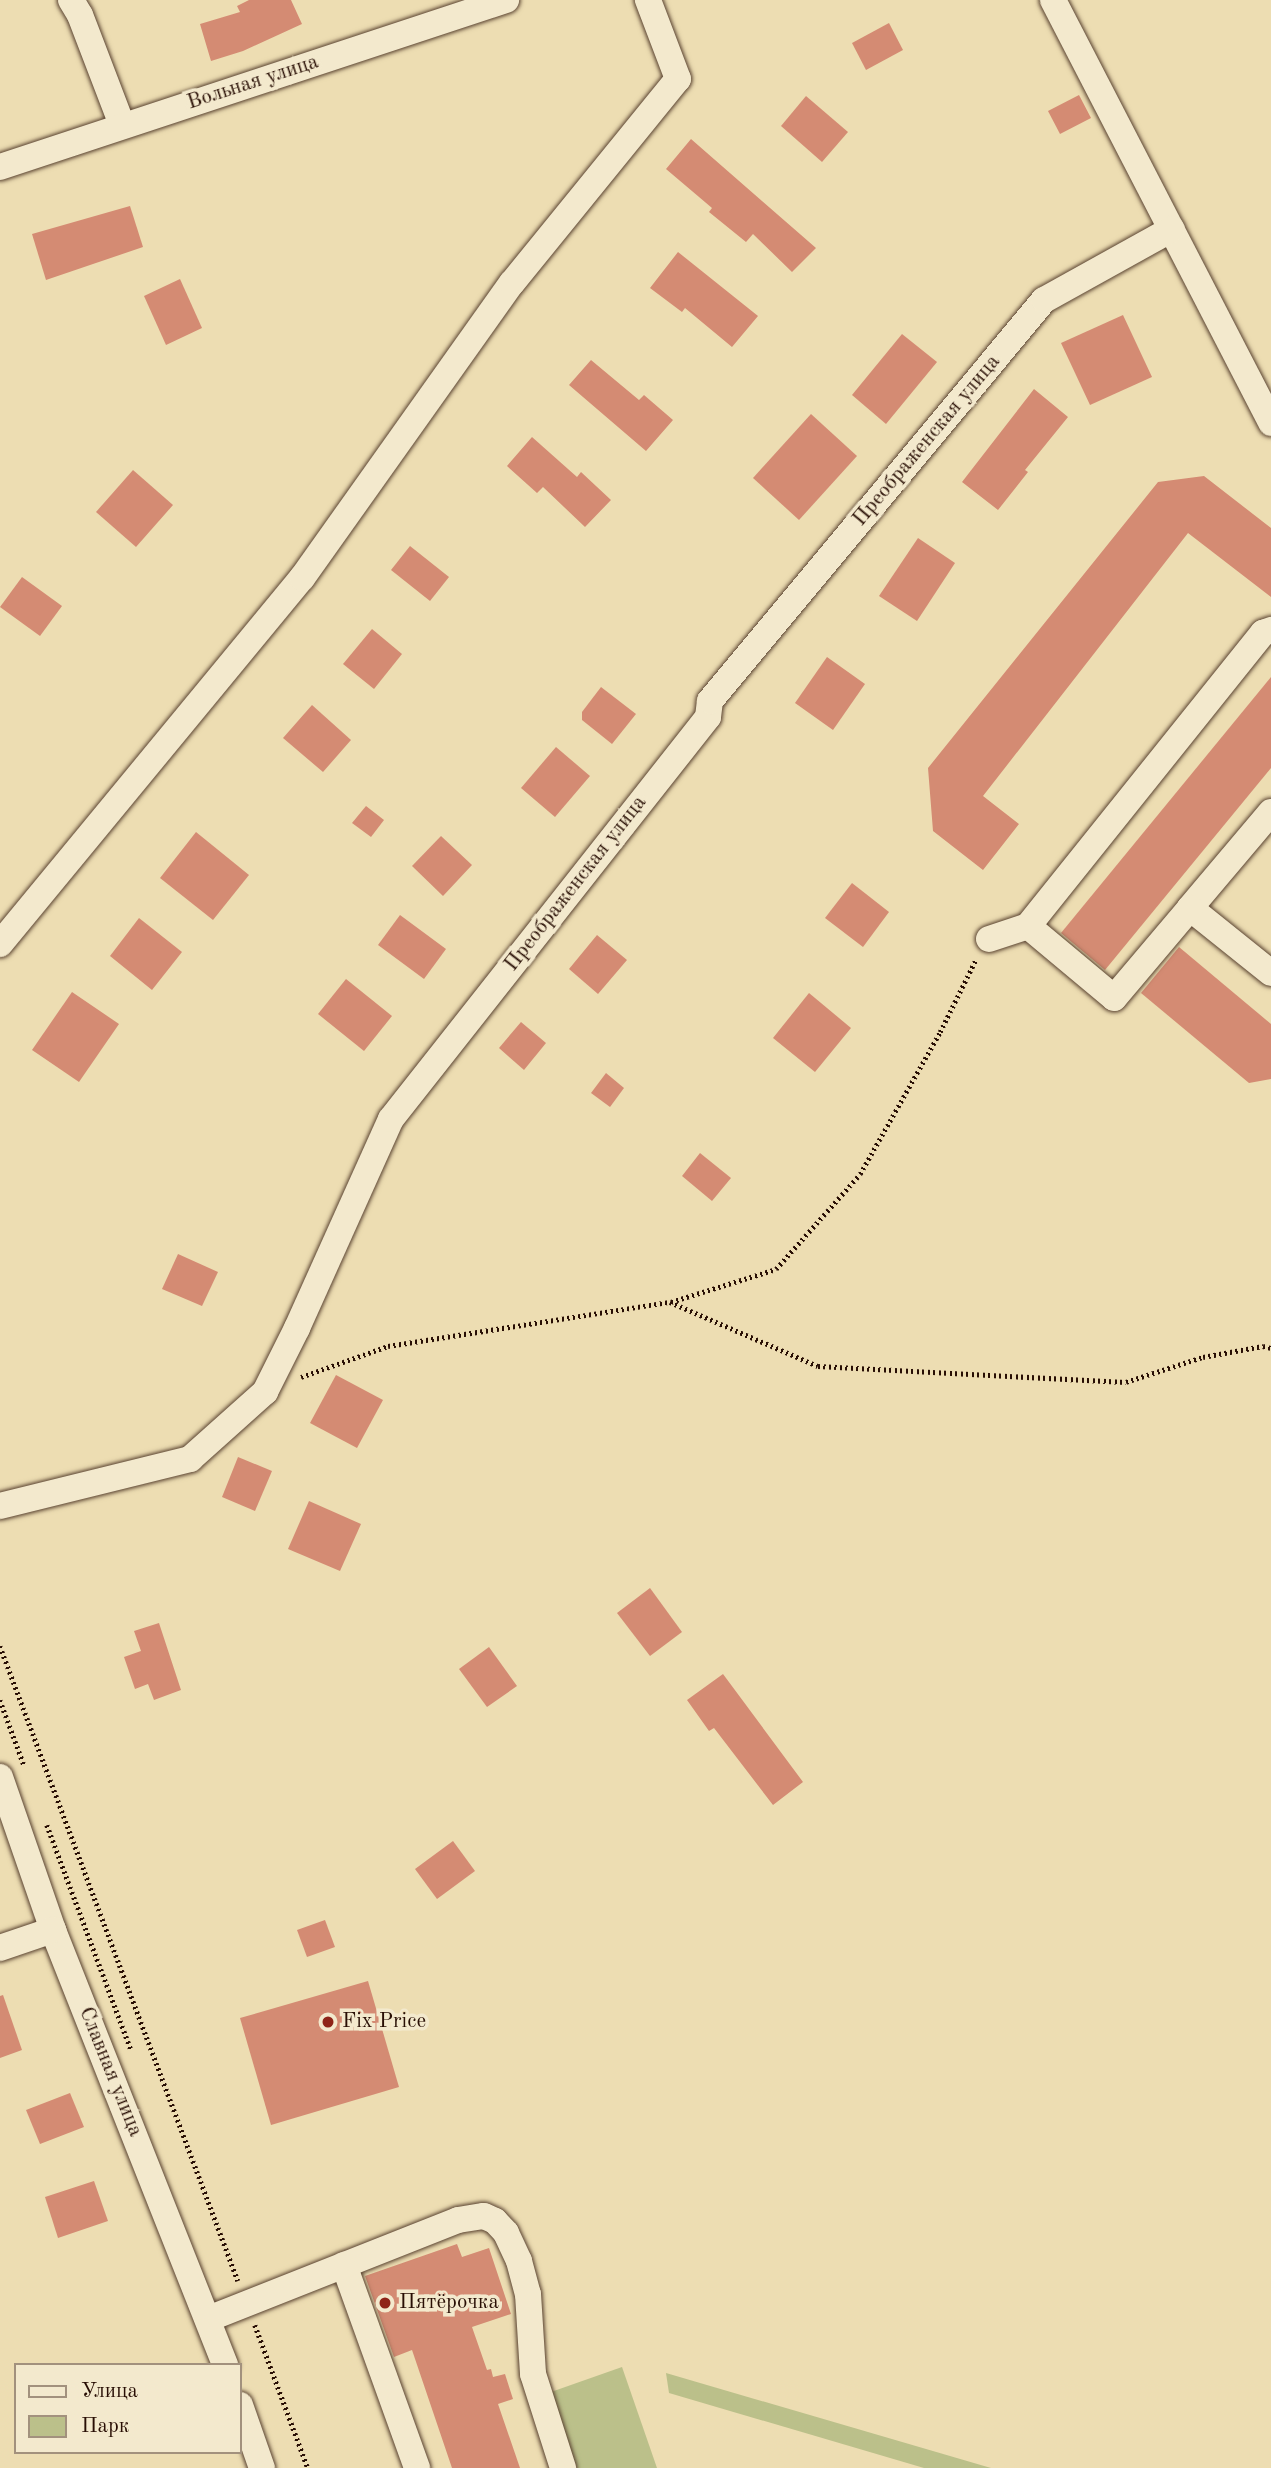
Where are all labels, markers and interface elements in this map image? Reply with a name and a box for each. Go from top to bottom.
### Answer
street label: Вольная улица [184,50,322,116]
street label: Преображенская улица [848,350,1006,532]
street label: Преображенская улица [500,791,652,977]
street label: Славная улица [73,2004,147,2140]
place label: Fix Price [342,2009,426,2035]
marker: Fix Price [320,2014,336,2030]
place label: Пятёрочка [399,2290,499,2316]
marker: Пятёрочка [377,2295,393,2311]
legend [14,2363,242,2454]
text: Улица [81,2381,138,2402]
text: Парк [81,2416,129,2437]

